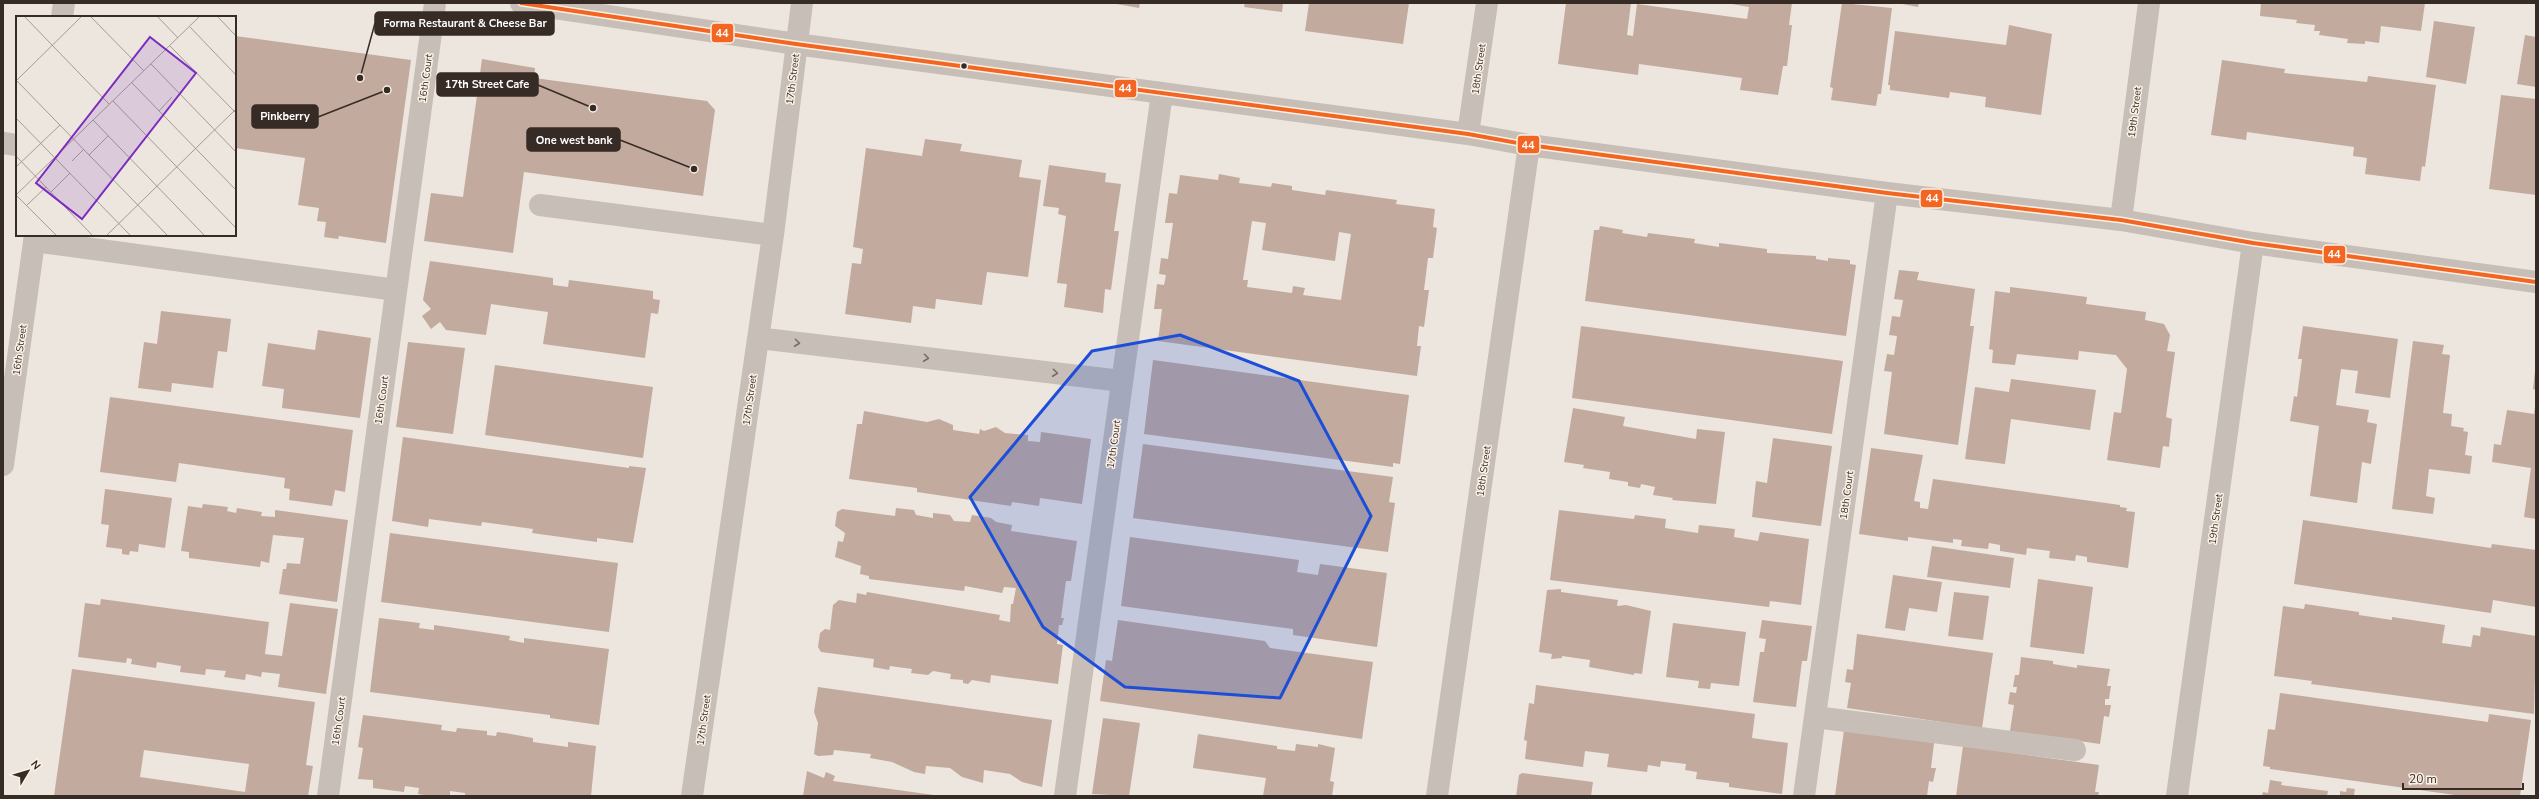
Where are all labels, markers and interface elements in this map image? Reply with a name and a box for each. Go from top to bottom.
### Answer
callout: Forma Restaurant & Cheese Bar [375,12,554,35]
inset map [16,16,236,236]
text: Forma Restaurant & Cheese Bar [383,16,547,31]
line badge: 44 [711,23,734,43]
text: 44 [715,26,729,41]
street label: 18th Street [1469,42,1490,95]
street label: 17th Street [783,52,803,105]
street label: 16th Court [416,53,436,103]
unlabelled marker [959,61,969,71]
callout: 17th Street Cafe [437,73,538,96]
text: 17th Street Cafe [445,77,529,92]
line badge: 44 [1114,79,1137,98]
text: 44 [1118,81,1132,96]
street label: 19th Street [2125,85,2145,138]
callout: Pinkberry [252,105,318,128]
text: Pinkberry [260,109,310,124]
callout: One west bank [527,128,620,151]
text: One west bank [536,133,613,148]
line badge: 44 [1517,135,1540,154]
text: 44 [1521,138,1535,153]
line badge: 44 [1920,189,1943,208]
text: 44 [1925,191,1939,206]
line badge: 44 [2323,245,2346,264]
text: 44 [2327,247,2341,262]
street label: 16th Street [10,323,31,376]
one-way arrow [794,338,800,347]
one-way arrow [923,353,929,362]
one-way arrow [1052,368,1058,377]
street label: 17th Street [740,373,761,426]
street label: 16th Court [372,375,392,425]
street label: 17th Court [1104,419,1124,469]
street label: 18th Street [1474,444,1495,497]
street label: 18th Court [1837,470,1857,520]
street label: 19th Street [2206,492,2227,545]
street label: 17th Street [694,693,715,746]
street label: 16th Court [329,696,349,746]
north arrow [8,751,48,791]
text: N [27,757,44,773]
scale bar [2403,765,2523,791]
text: 20 m [2409,771,2437,787]

